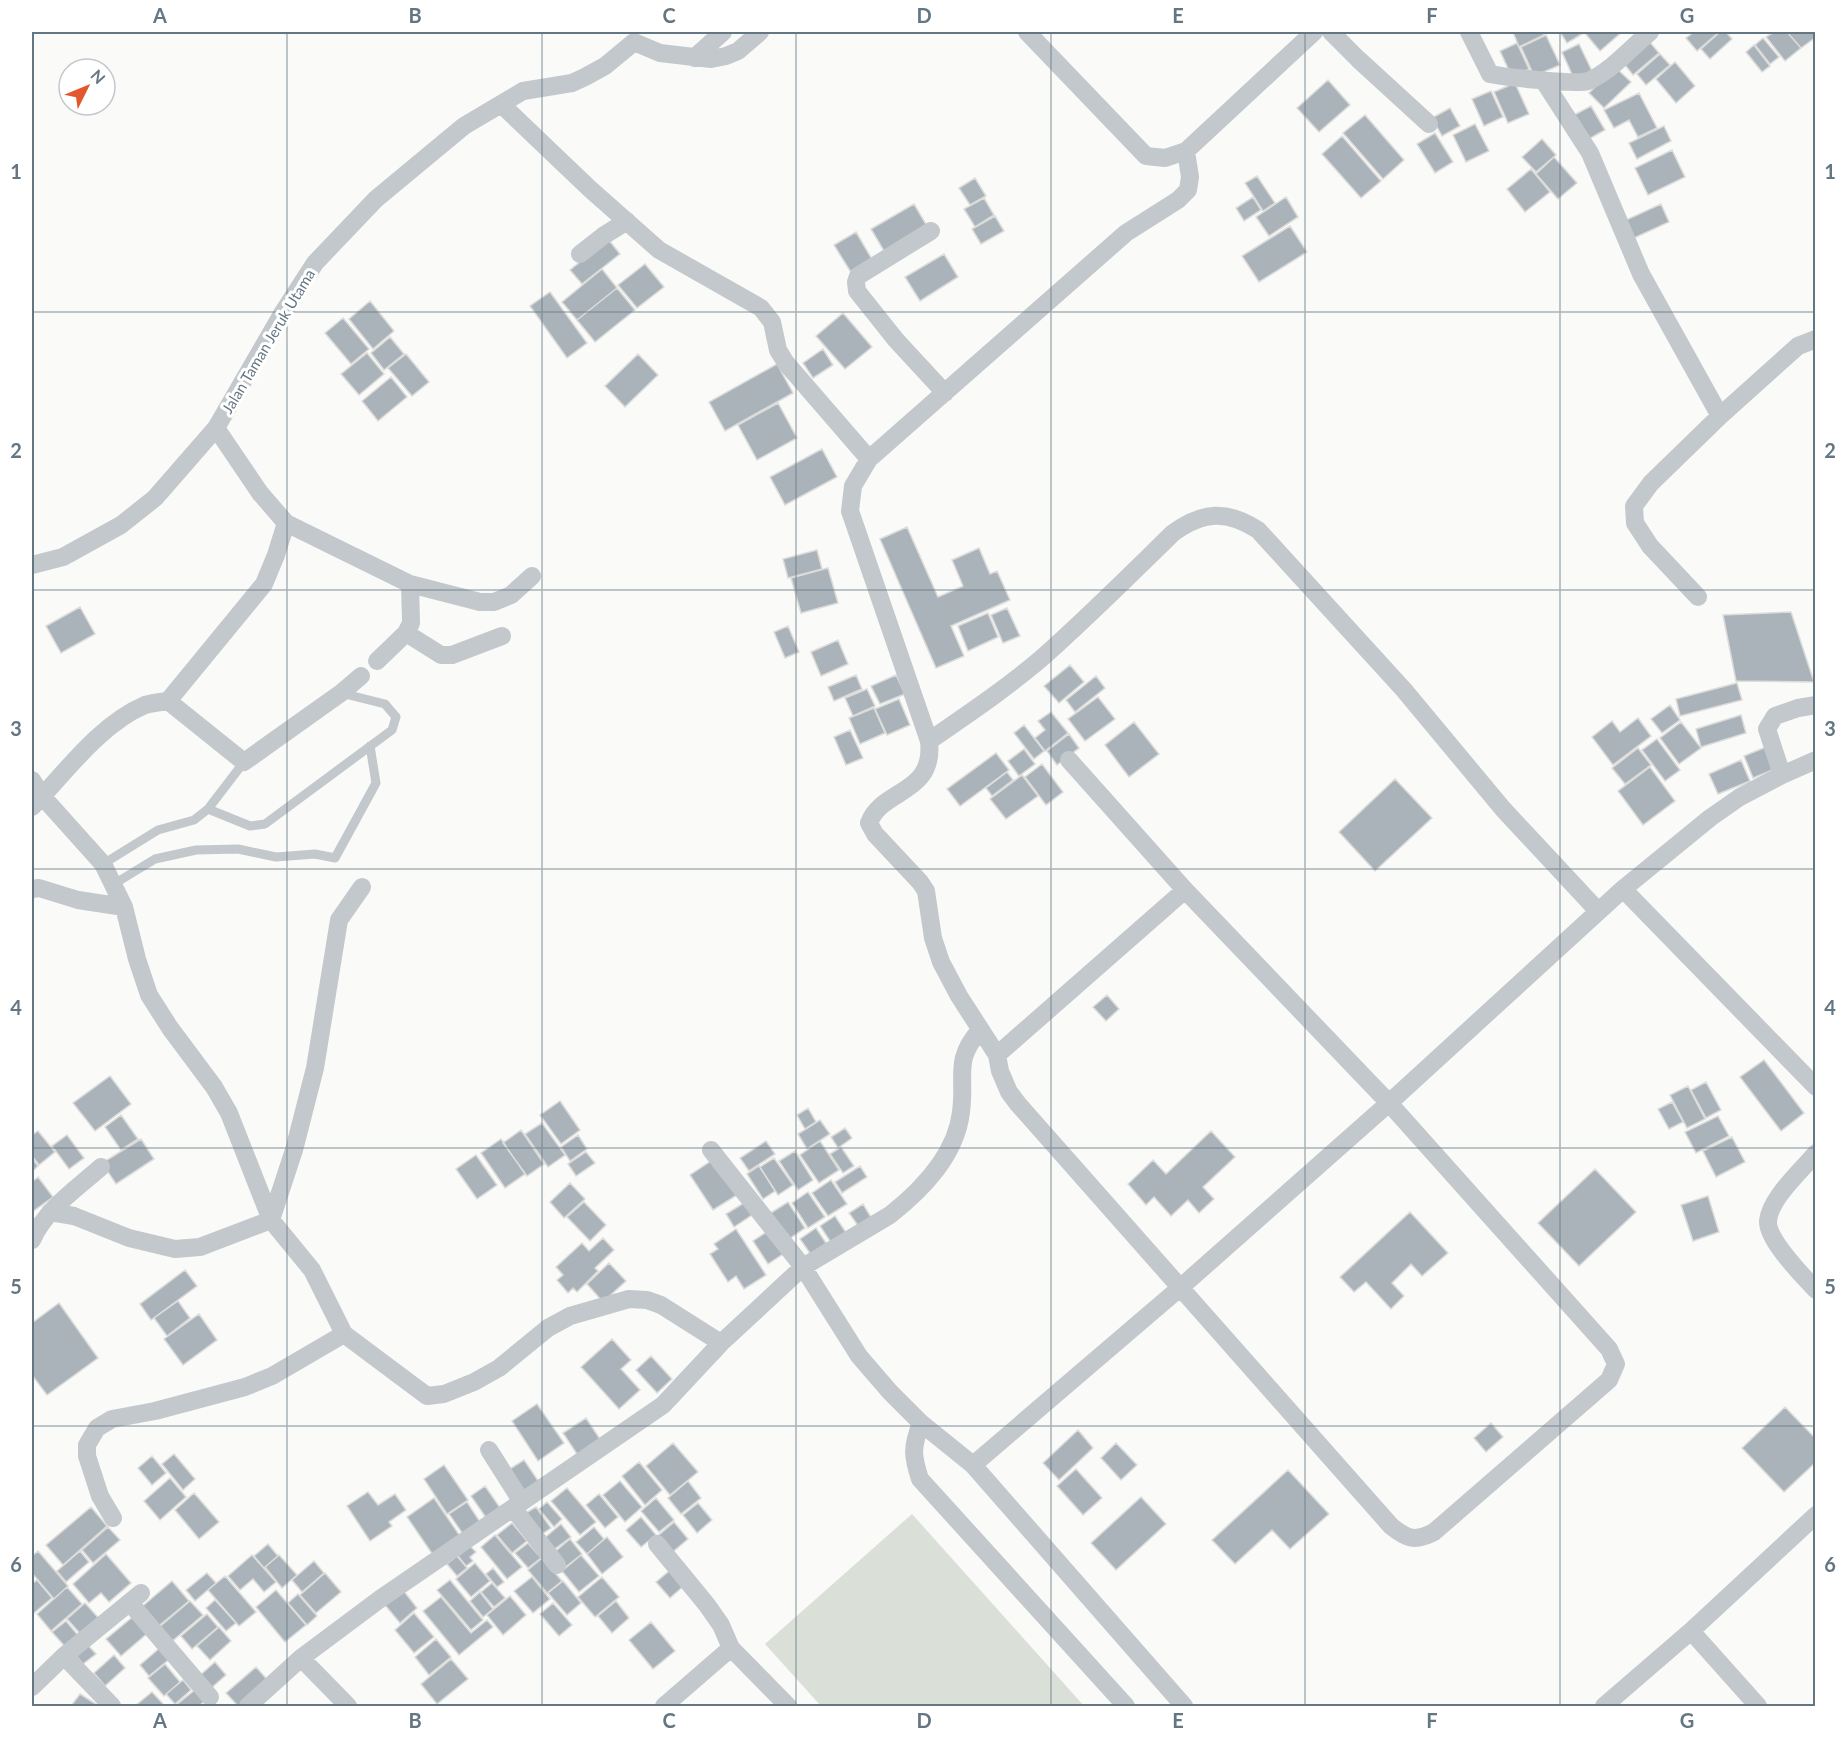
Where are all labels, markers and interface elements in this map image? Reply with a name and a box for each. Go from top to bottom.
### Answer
text: A [152,3,167,27]
text: B [408,3,422,27]
text: C [662,3,676,27]
text: D [916,3,932,27]
text: E [1172,3,1184,27]
text: F [1426,3,1438,27]
text: G [1680,3,1694,27]
north arrow [57,57,117,117]
text: N [87,65,109,87]
text: 1 [10,159,22,183]
text: 1 [1824,159,1836,183]
street label: Jalan Taman Jeruk Utama [218,266,318,416]
text: 2 [10,438,22,462]
text: 2 [1824,438,1836,462]
text: 3 [10,716,22,740]
text: 3 [1824,716,1836,740]
text: 4 [10,995,22,1019]
text: 4 [1824,995,1836,1019]
text: 5 [10,1274,22,1298]
text: 5 [1824,1274,1836,1298]
text: 6 [10,1552,22,1576]
text: 6 [1824,1552,1836,1576]
text: A [152,1708,167,1732]
text: B [408,1708,422,1732]
text: C [662,1708,676,1732]
text: D [916,1708,932,1732]
text: E [1172,1708,1184,1732]
text: F [1426,1708,1438,1732]
text: G [1680,1708,1694,1732]

